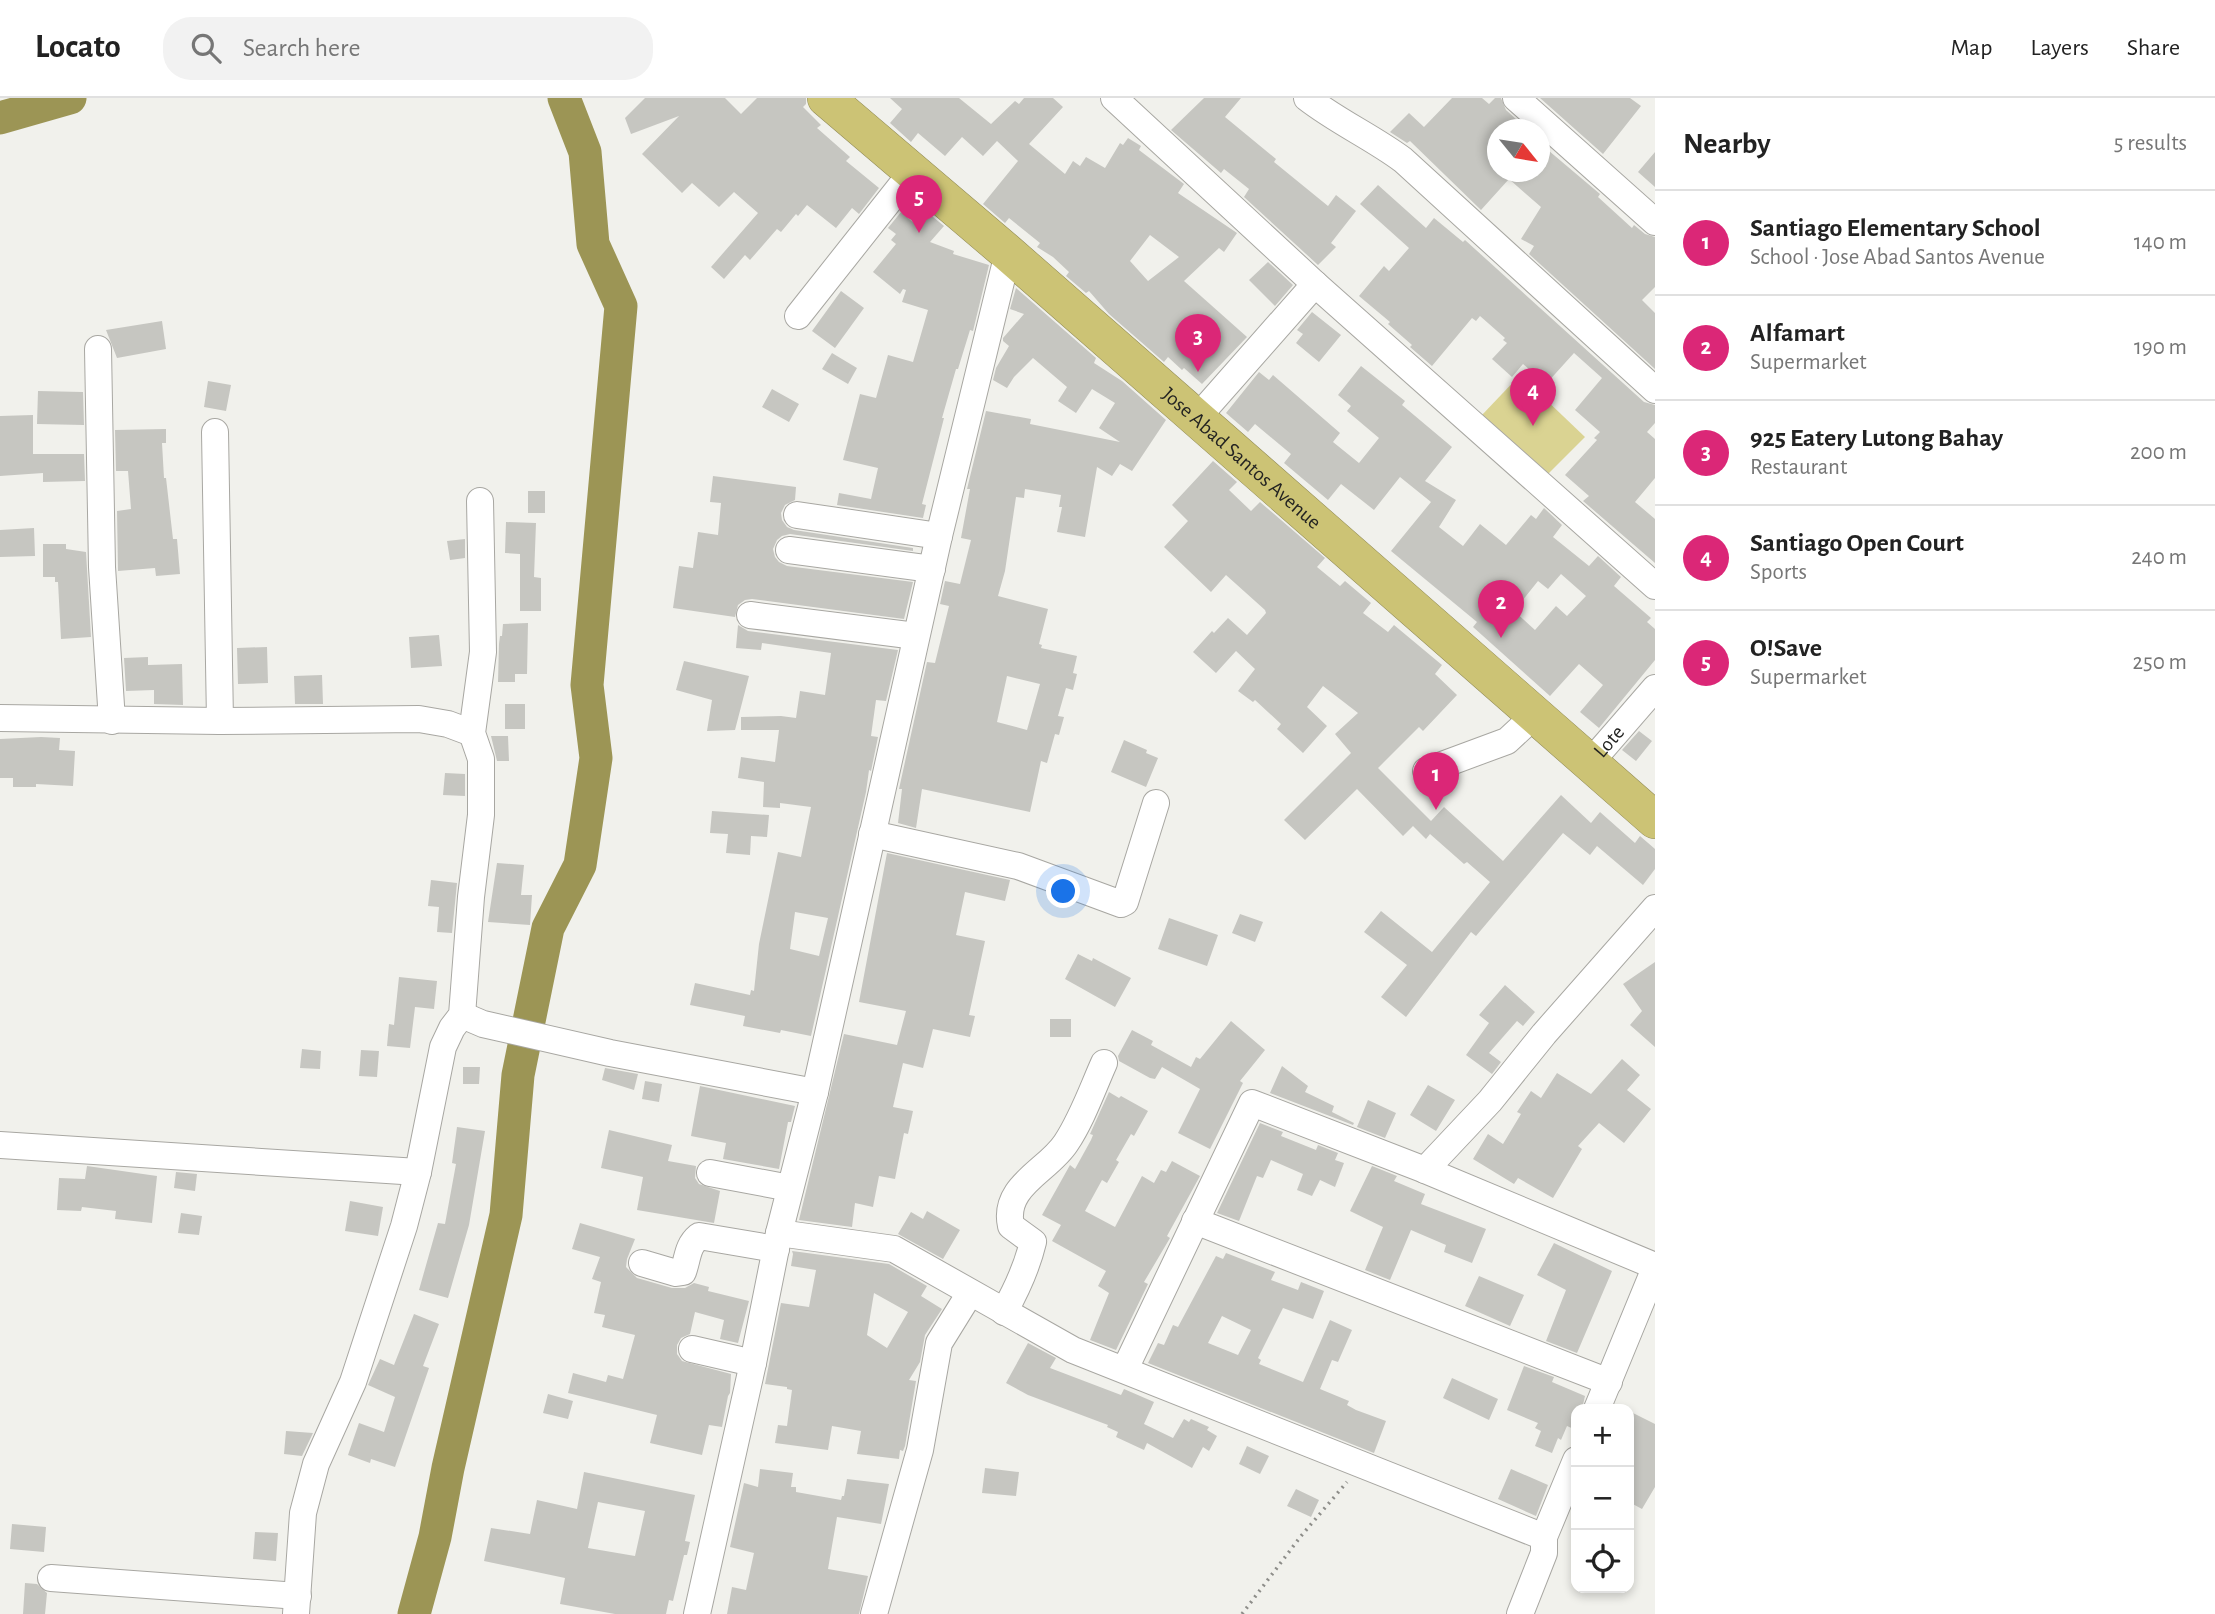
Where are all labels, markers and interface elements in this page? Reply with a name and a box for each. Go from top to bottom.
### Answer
search box [163,17,653,80]
icon: search [187,29,225,67]
text: Locato [35,31,121,64]
text: Search here [243,35,360,61]
text: Map [1950,36,1992,60]
text: Layers [2030,36,2089,60]
text: Share [2127,36,2180,60]
north arrow [1487,119,1550,182]
text: Nearby [1683,129,1771,159]
text: 5 results [2114,132,2187,155]
pin: 5 [896,175,942,233]
text: Santiago Elementary School [1750,215,2041,241]
text: 1 [1702,231,1710,254]
text: 140 m [2134,231,2187,254]
text: School · Jose Abad Santos Avenue [1750,246,2045,269]
pin: 3 [1175,314,1221,372]
text: Alfamart [1750,320,1845,346]
text: 2 [1701,336,1711,359]
text: 190 m [2134,336,2187,359]
text: Supermarket [1750,351,1867,374]
pin: 4 [1510,368,1556,426]
street label: Jose Abad Santos Avenue [1158,383,1325,533]
text: 925 Eatery Lutong Bahay [1750,425,2003,451]
text: 3 [1701,441,1711,464]
text: 200 m [2130,441,2187,464]
text: Restaurant [1750,456,1847,479]
text: Santiago Open Court [1750,530,1964,556]
text: 4 [1700,546,1712,569]
text: 240 m [2131,546,2187,569]
text: Sports [1750,561,1807,584]
pin: 2 [1478,580,1524,638]
text: O!Save [1750,635,1822,661]
text: 5 [1701,651,1711,674]
text: 250 m [2133,651,2187,674]
text: Supermarket [1750,666,1867,689]
street label: Lote [1590,722,1628,762]
pin: 1 [1413,752,1459,810]
your location [1046,874,1080,908]
map controls [1571,1404,1634,1593]
button: + [1571,1404,1634,1467]
button: − [1571,1467,1634,1530]
button: locate [1571,1530,1634,1593]

